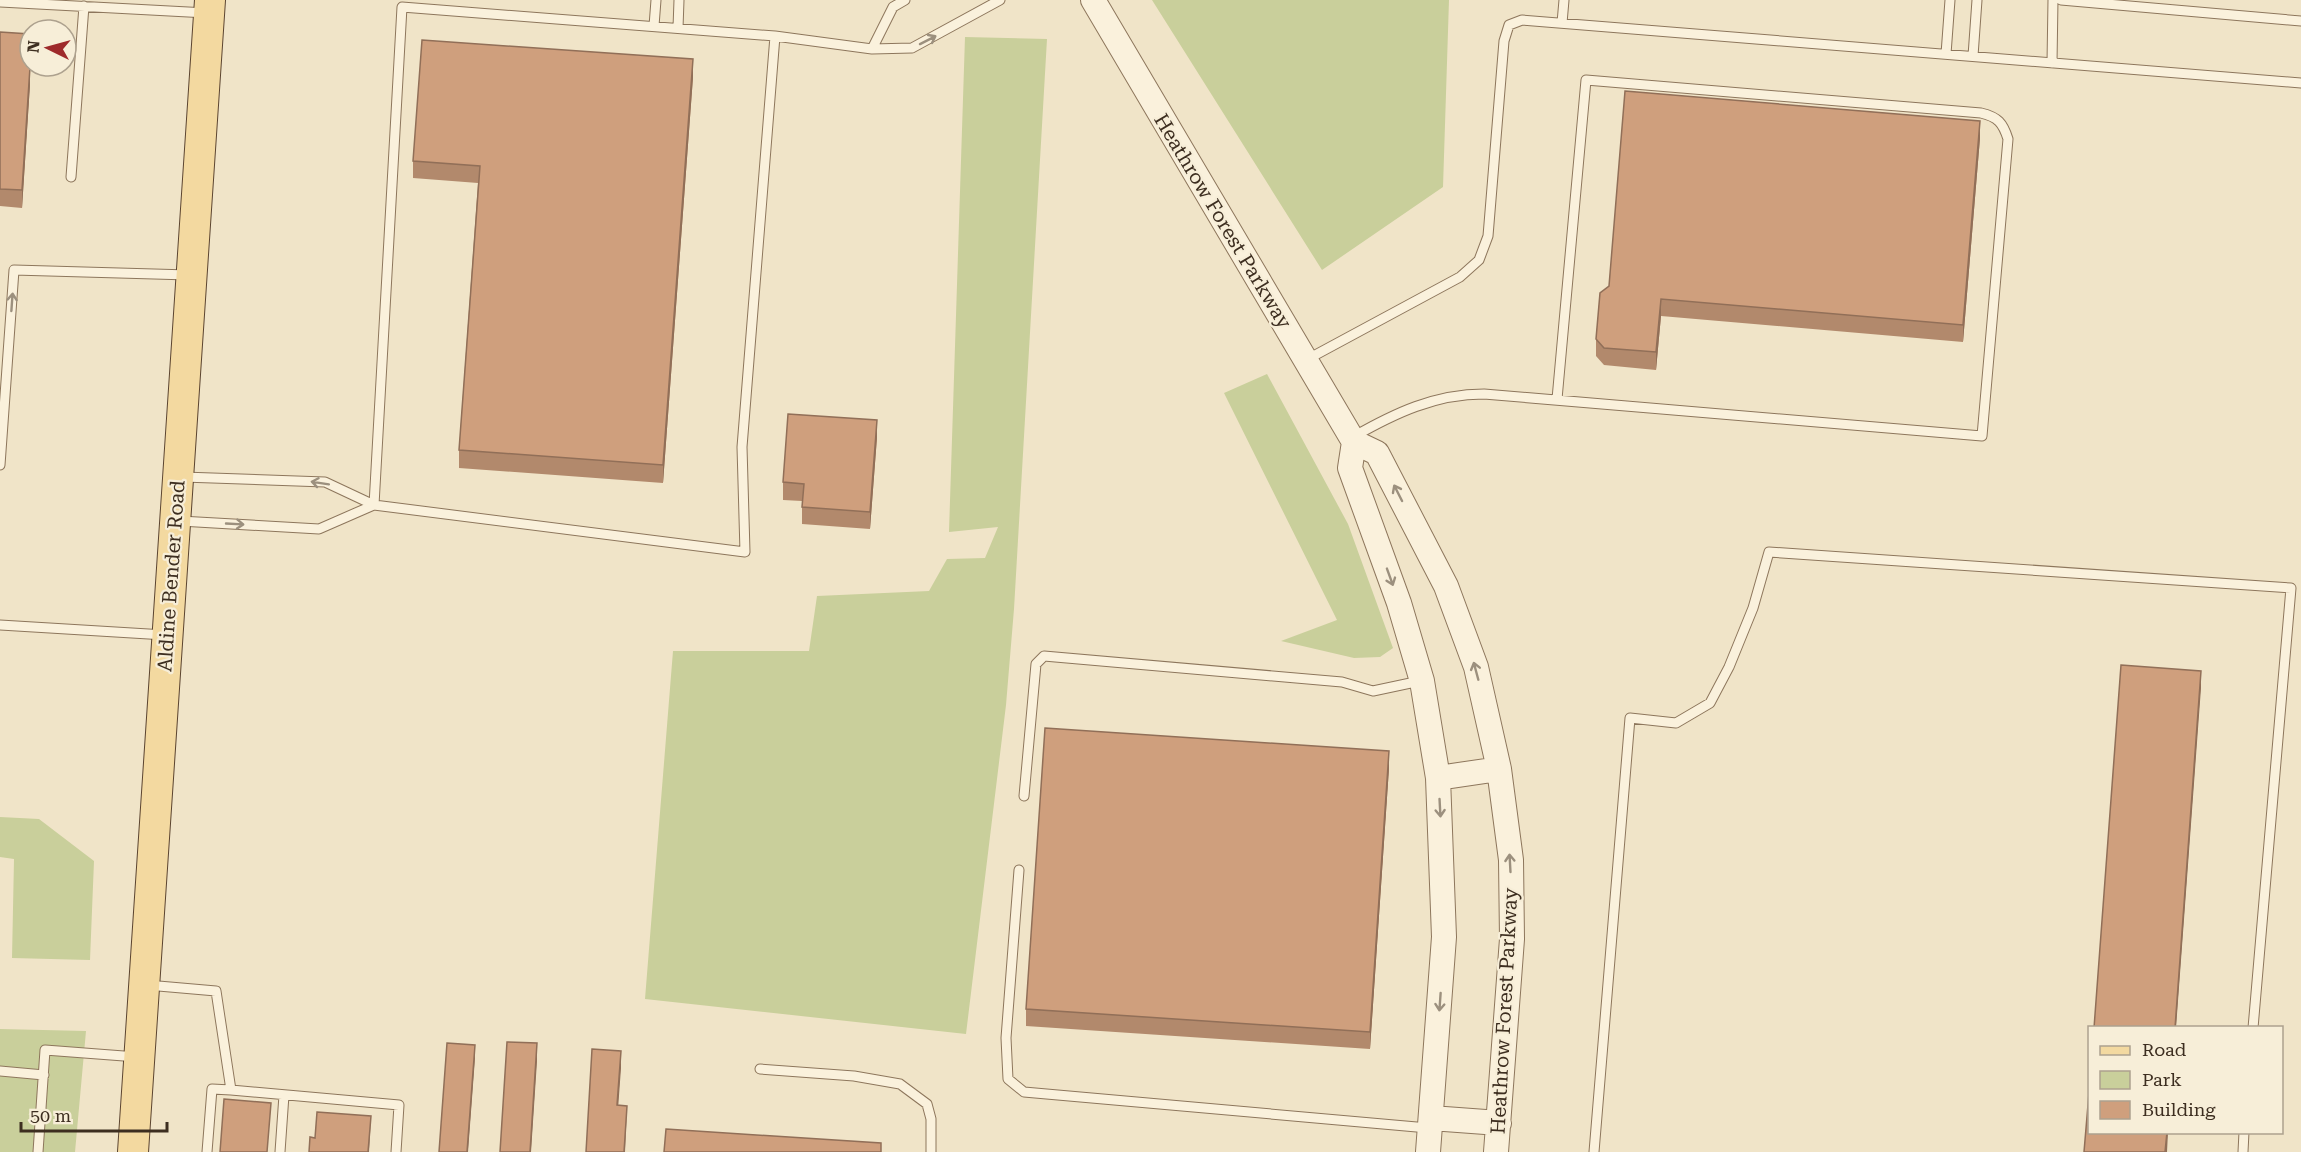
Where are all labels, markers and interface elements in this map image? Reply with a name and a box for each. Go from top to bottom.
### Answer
north arrow [18,18,78,78]
one-way arrow [919,34,937,45]
text: N [24,40,44,54]
street label: Heathrow Forest Parkway [1149,109,1297,333]
one-way arrow [6,292,17,312]
one-way arrow [311,478,331,489]
street label: Aldine Bender Road [152,479,190,673]
one-way arrow [1392,485,1403,503]
one-way arrow [224,519,244,530]
one-way arrow [1385,567,1396,586]
one-way arrow [1470,662,1482,681]
one-way arrow [1434,797,1445,817]
one-way arrow [1505,854,1516,874]
street label: Heathrow Forest Parkway [1486,887,1522,1135]
one-way arrow [1434,992,1445,1012]
legend [2088,1026,2283,1134]
text: Road [2142,1039,2187,1060]
text: Park [2142,1069,2182,1090]
scale bar [21,1095,166,1133]
text: Building [2142,1099,2216,1120]
text: 50 m [30,1105,71,1126]

